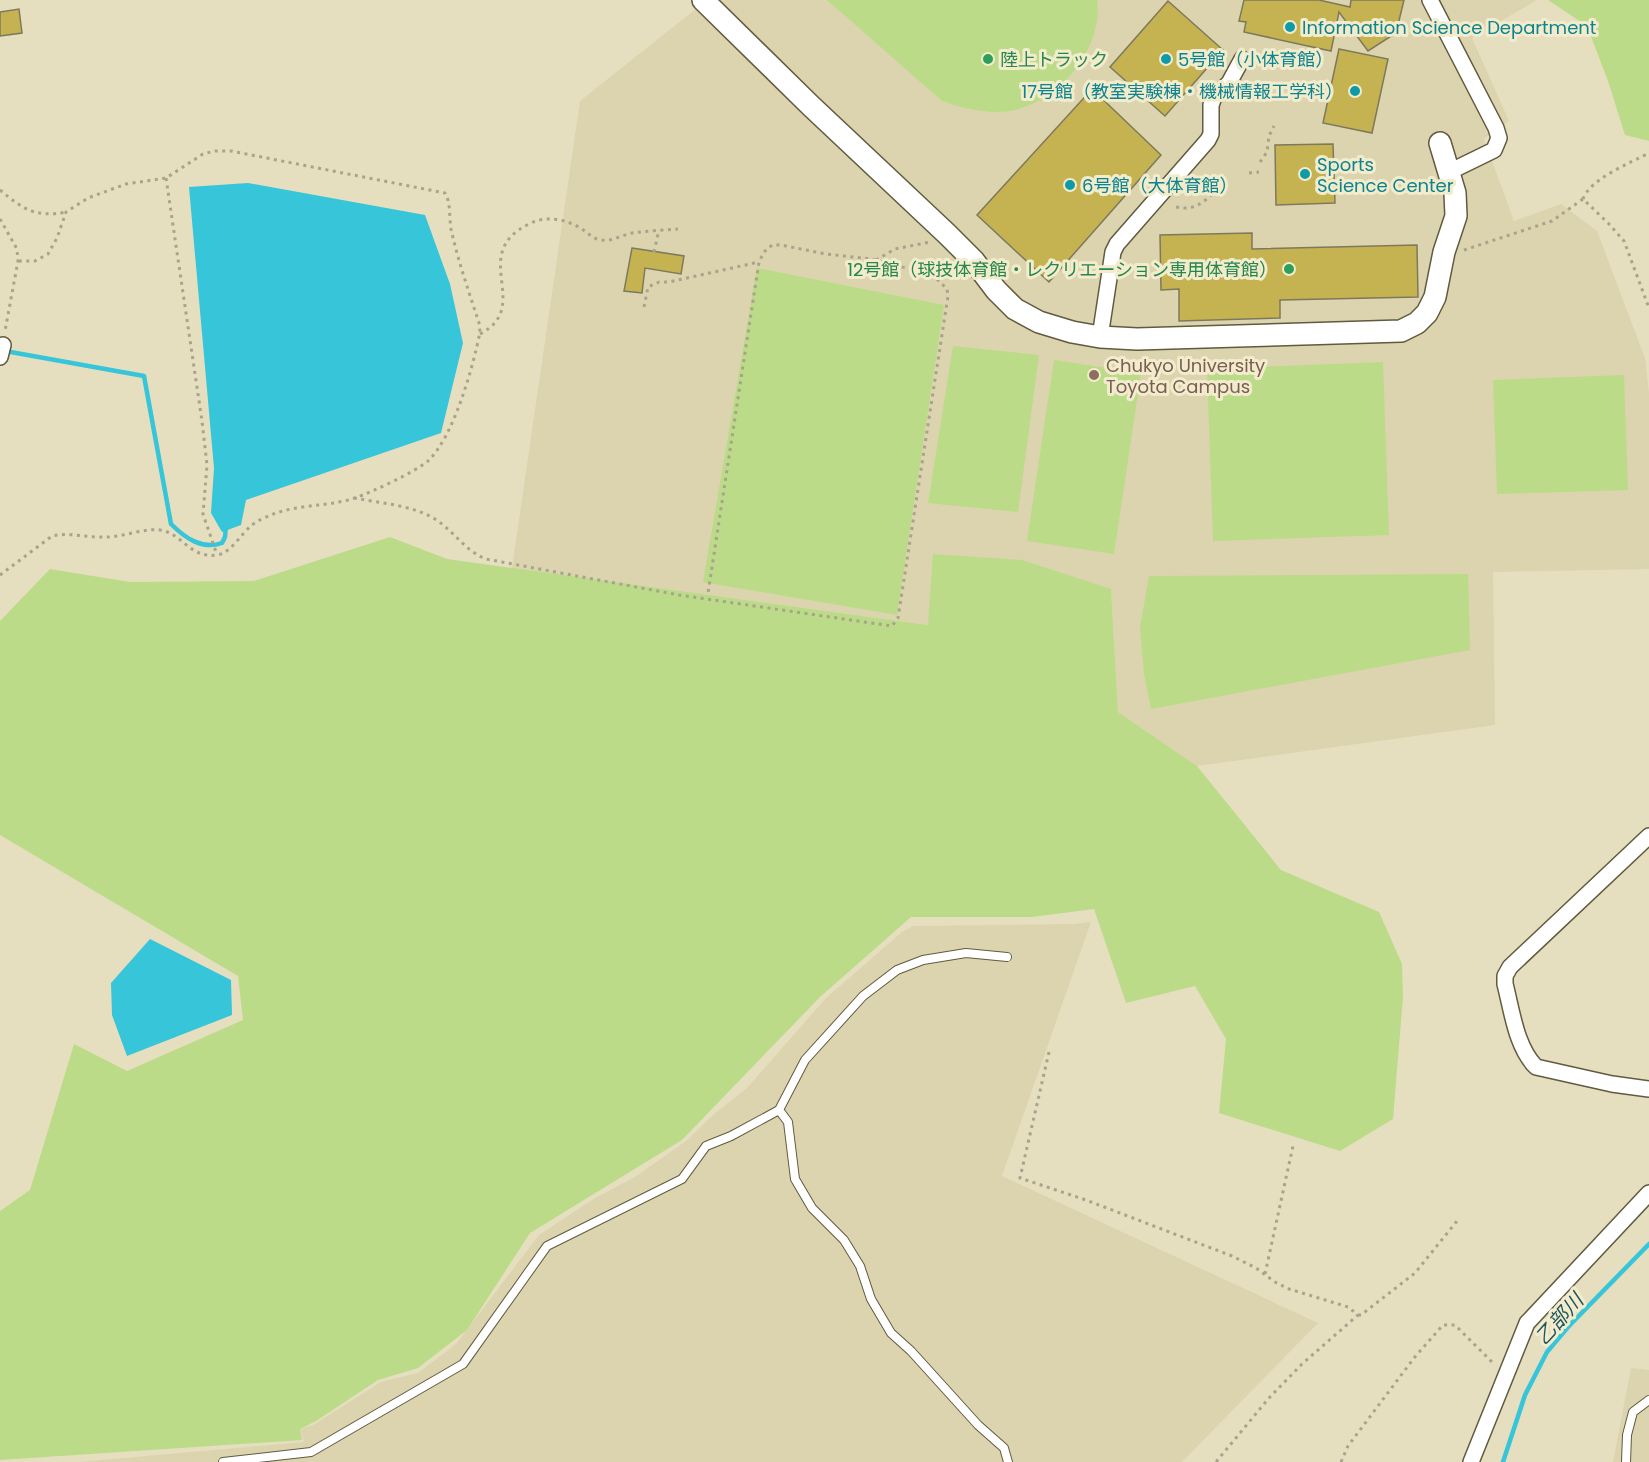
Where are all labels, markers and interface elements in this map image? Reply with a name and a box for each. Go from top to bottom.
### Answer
place label: Information Science Department [1302,15,1596,40]
marker: Information Science Department [1283,20,1297,34]
place label: 陸上トラック [1000,47,1108,72]
place label: 5号館（小体育館） [1178,47,1333,72]
marker: 陸上トラック [981,52,995,66]
marker: 5号館（小体育館） [1159,52,1173,66]
place label: 17号館（教室実験棟・機械情報工学科） [1021,79,1343,104]
marker: 17号館（教室実験棟・機械情報工学科） [1348,84,1362,98]
place label: Sports Science Center [1317,152,1454,198]
marker: Sports Science Center [1298,167,1312,181]
place label: 6号館（大体育館） [1082,173,1237,198]
marker: 6号館（大体育館） [1063,178,1077,192]
place label: 12号館（球技体育館・レクリエーション専用体育館） [847,257,1277,282]
marker: 12号館（球技体育館・レクリエーション専用体育館） [1282,262,1296,276]
place label: Chukyo University Toyota Campus [1106,353,1265,399]
marker: Chukyo University Toyota Campus [1087,368,1101,382]
water label: 乙部川 [1529,1286,1591,1351]

